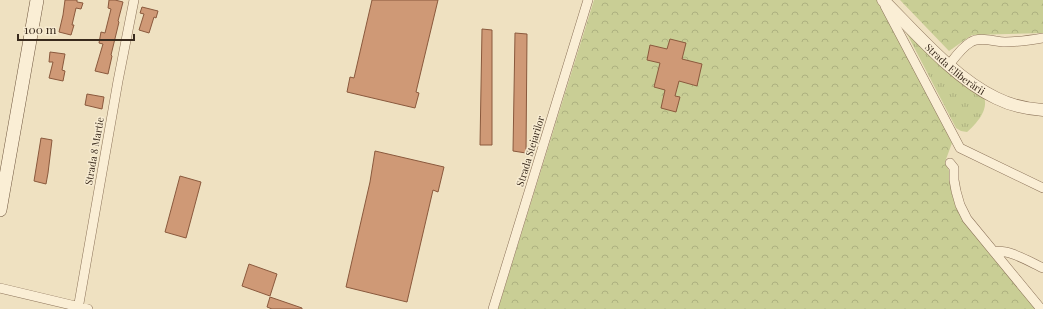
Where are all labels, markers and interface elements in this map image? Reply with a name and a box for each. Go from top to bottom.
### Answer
scale bar [18,16,134,42]
text: 100 m [24,21,57,37]
street label: Strada Eliberării [922,40,988,98]
street label: Strada Stejarilor [513,113,548,188]
street label: Strada 8 Martie [81,116,107,186]

